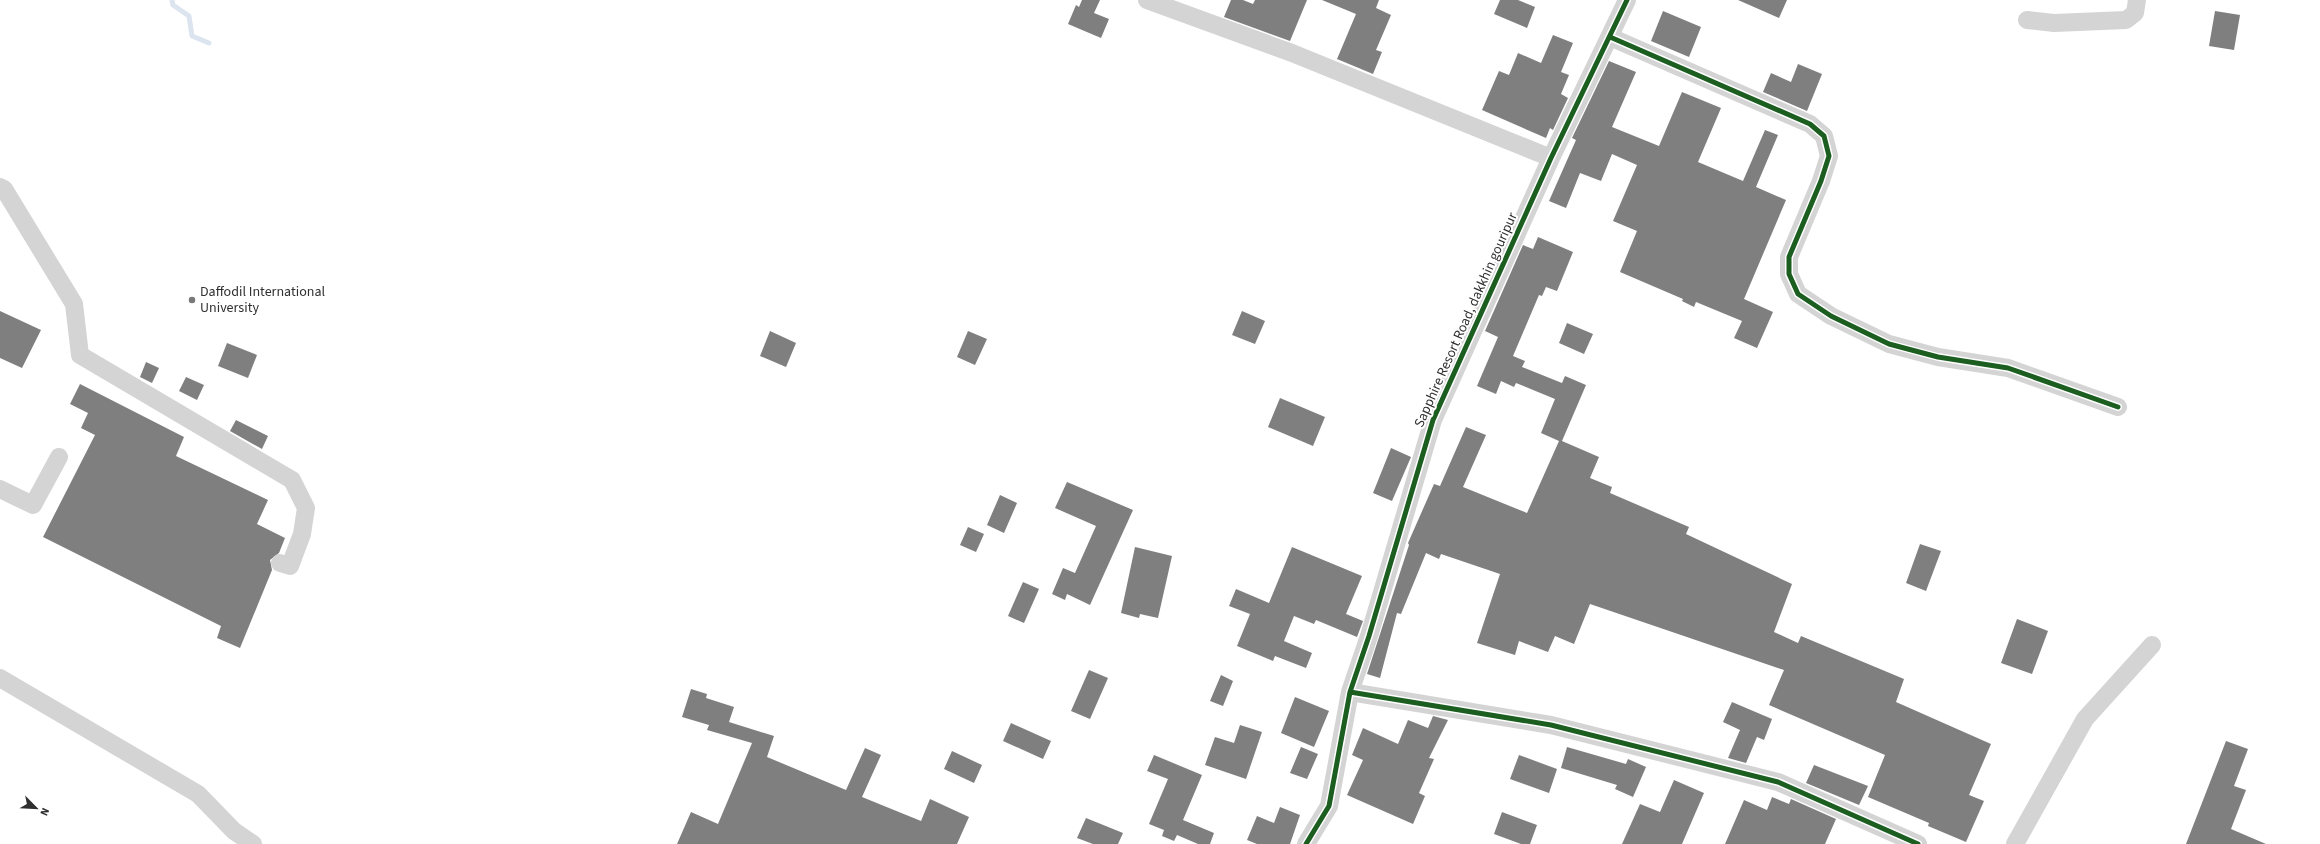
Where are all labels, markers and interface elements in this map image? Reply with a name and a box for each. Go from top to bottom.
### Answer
street label: Sapphire Resort Road, dakkhin gouripur [1409,209,1523,431]
place label: Daffodil International University [200,282,325,318]
marker: Daffodil International University [187,295,197,305]
north arrow [16,788,56,828]
text: N [36,805,53,818]

